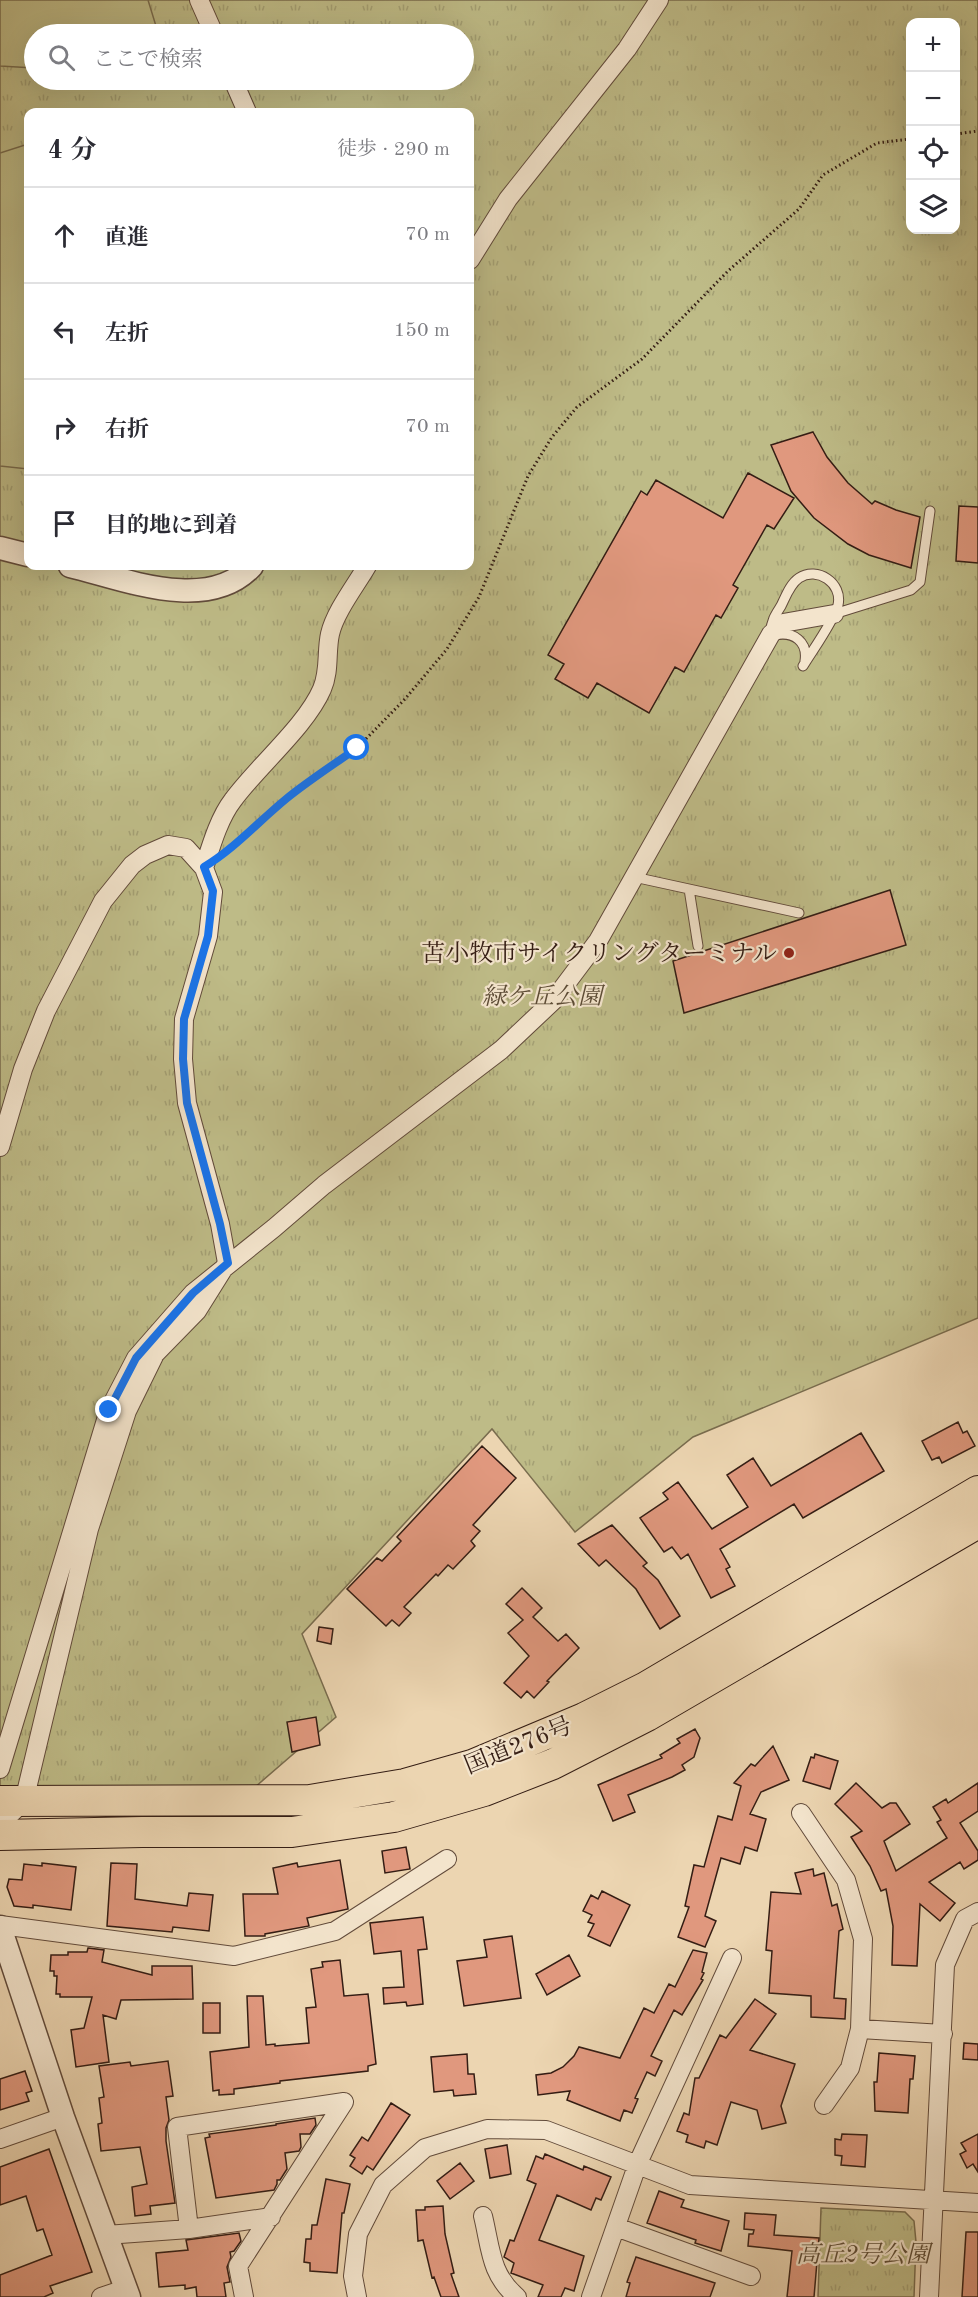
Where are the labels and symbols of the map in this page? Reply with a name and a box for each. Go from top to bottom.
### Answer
route start [343,734,369,760]
place label: 苫小牧市サイクリングターミナル [421,940,777,967]
marker: 苫小牧市サイクリングターミナル [782,946,796,960]
park label: 緑ケ丘公園 [482,983,606,1010]
route end [95,1396,121,1422]
street label: 国道276号 [460,1712,576,1779]
park label: 高丘2号公園 [796,2241,934,2268]

